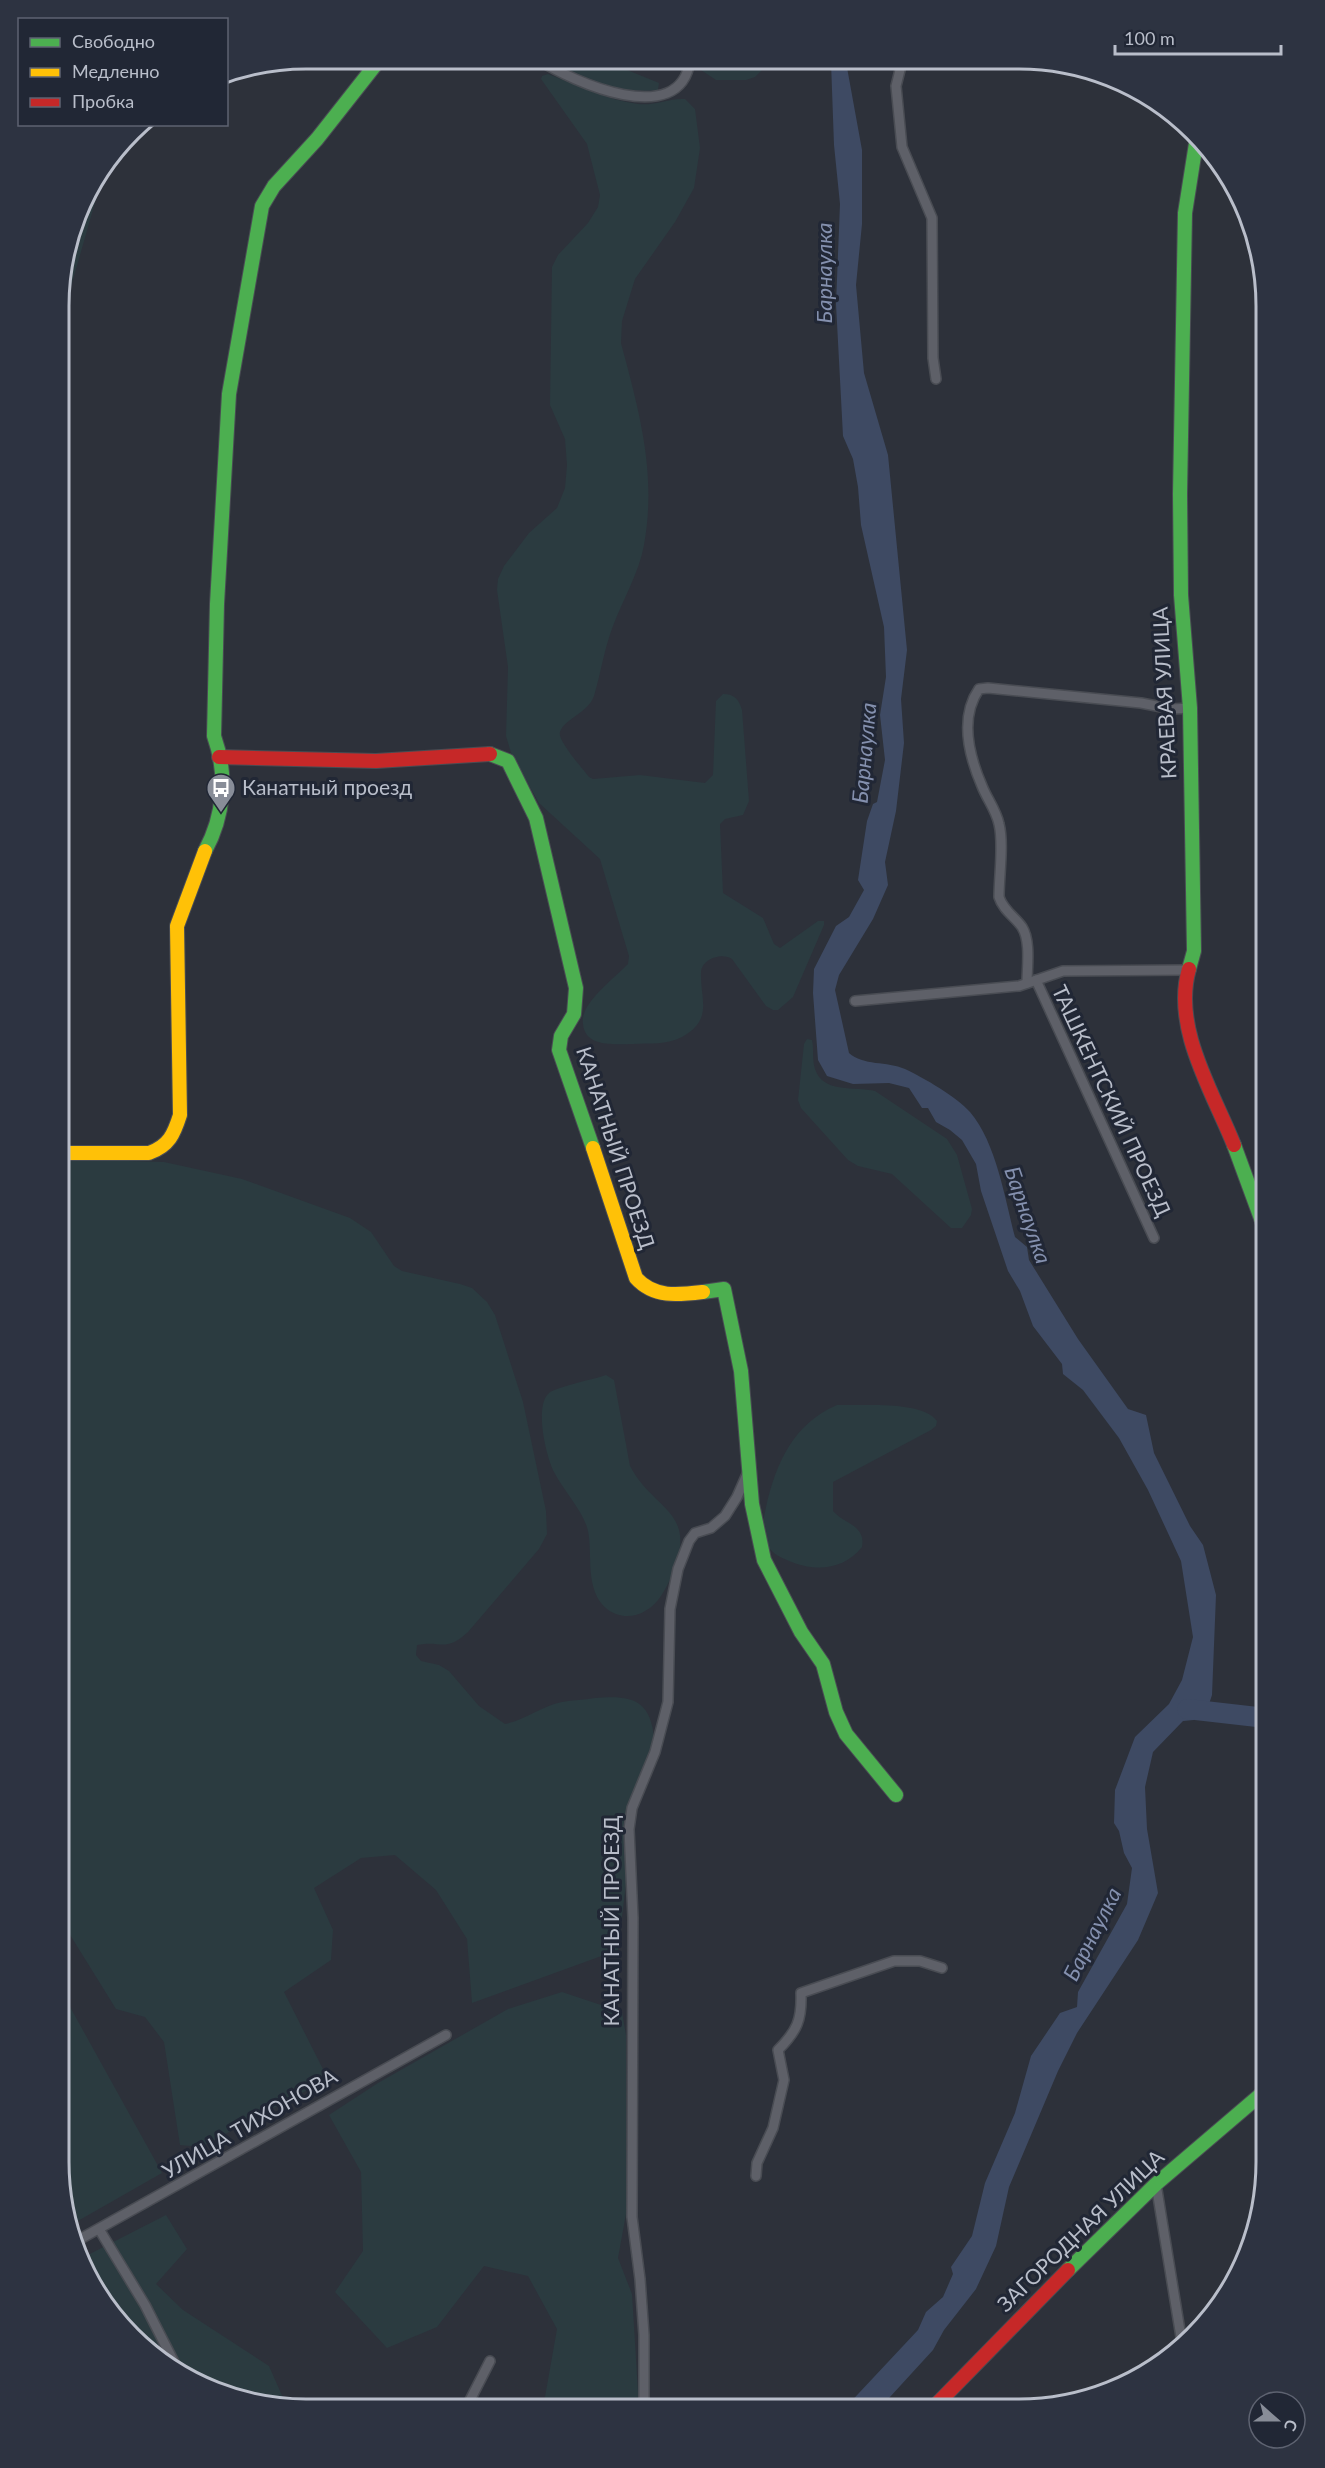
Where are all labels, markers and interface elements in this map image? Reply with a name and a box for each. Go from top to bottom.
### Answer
legend [18,18,228,126]
scale bar [1115,18,1282,56]
text: 100 m [1124,27,1175,49]
text: Свободно [72,30,155,52]
text: Медленно [72,60,160,82]
text: Пробка [72,90,134,112]
water label: Барнаулка [810,222,837,324]
street label: КРАЕВАЯ УЛИЦА [1146,605,1181,780]
water label: Барнаулка [846,701,881,805]
bus stop icon: Канатный проезд [205,772,237,814]
place label: Канатный проезд [242,774,412,799]
street label: ТАШКЕНТСКИЙ ПРОЕЗД [1048,981,1177,1220]
street label: КАНАТНЫЙ ПРОЕЗД [572,1043,661,1252]
water label: Барнаулка [999,1163,1058,1267]
street label: КАНАТНЫЙ ПРОЕЗД [598,1815,623,2027]
water label: Барнаулка [1057,1883,1127,1985]
street label: УЛИЦА ТИХОНОВА [157,2062,342,2183]
street label: ЗАГОРОДНАЯ УЛИЦА [991,2143,1169,2316]
north arrow [1247,2390,1307,2450]
text: С [1281,2417,1302,2434]

